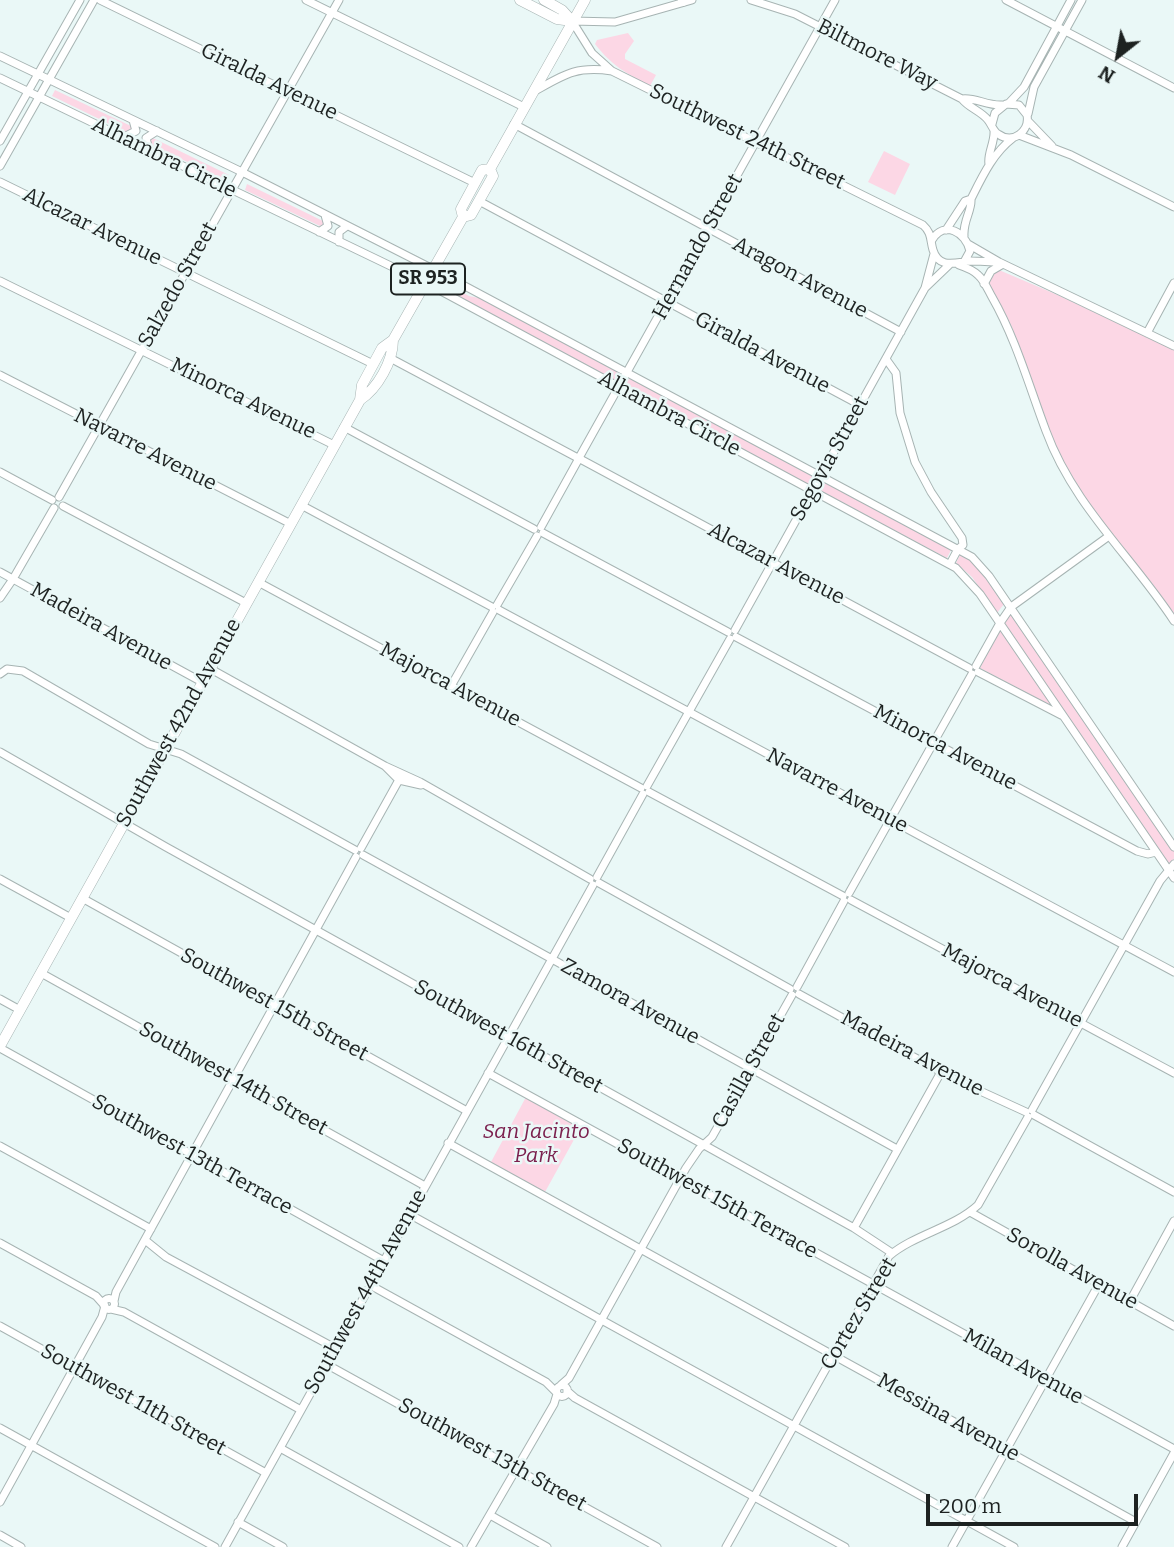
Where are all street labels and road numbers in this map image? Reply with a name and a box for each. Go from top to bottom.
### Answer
street label: Biltmore Way [813,14,941,96]
street label: Giralda Avenue [196,38,342,126]
street label: Southwest 24th Street [645,79,849,195]
street label: Alhambra Circle [88,112,240,204]
street label: Hernando Street [647,170,749,324]
street label: Alcazar Avenue [18,182,166,272]
street label: Salzedo Street [133,218,223,352]
street label: Aragon Avenue [728,232,872,324]
road number: SR 953 [391,264,465,294]
street label: Giralda Avenue [690,307,834,399]
street label: Minorca Avenue [166,353,320,445]
street label: Alhambra Circle [594,366,744,462]
street label: Segovia Street [785,392,875,526]
street label: Navarre Avenue [69,403,221,497]
street label: Alcazar Avenue [703,517,849,611]
street label: Madeira Avenue [26,578,176,676]
street label: Southwest 42nd Avenue [111,614,247,832]
street label: Majorca Avenue [375,637,525,733]
street label: Minorca Avenue [869,700,1021,796]
street label: Navarre Avenue [762,743,912,839]
street label: Majorca Avenue [937,938,1087,1034]
street label: Southwest 15th Street [176,943,372,1067]
street label: Zamora Avenue [556,953,704,1051]
street label: Southwest 16th Street [409,975,607,1099]
street label: Madeira Avenue [836,1006,988,1102]
street label: Casilla Street [707,1009,791,1133]
street label: Southwest 14th Street [134,1017,332,1141]
street label: Southwest 13th Terrace [87,1089,297,1221]
street label: Southwest 15th Terrace [612,1133,822,1265]
street label: Southwest 44th Avenue [299,1185,433,1399]
street label: Sorolla Avenue [1002,1222,1142,1316]
street label: Cortez Street [816,1253,902,1375]
street label: Milan Avenue [958,1324,1088,1410]
street label: Southwest 11th Street [36,1339,230,1461]
street label: Messina Avenue [872,1368,1024,1468]
street label: Southwest 13th Street [393,1393,591,1517]

